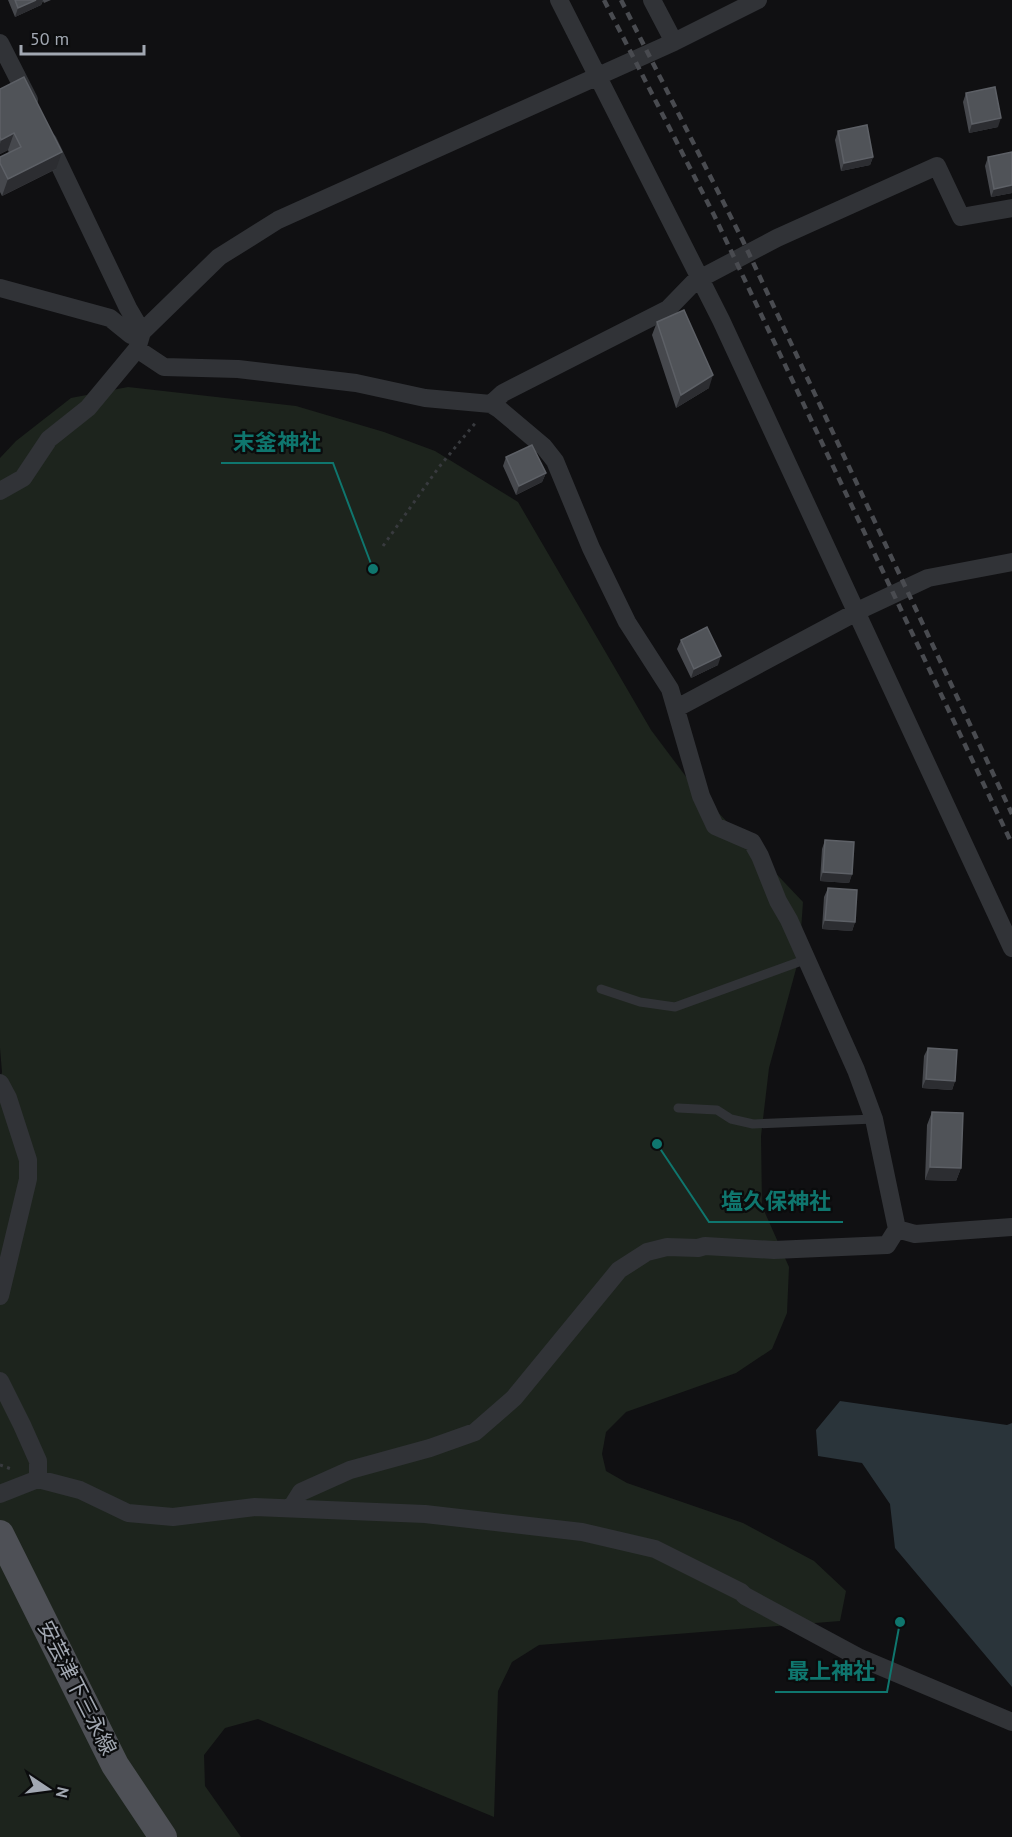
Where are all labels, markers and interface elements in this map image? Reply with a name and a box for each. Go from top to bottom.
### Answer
scale bar [21,18,144,56]
text: 50 m [30,27,69,50]
callout: 末釜神社 [221,423,333,463]
text: 末釜神社 [233,428,321,456]
callout: 塩久保神社 [709,1182,843,1222]
text: 塩久保神社 [721,1187,831,1215]
street label: 安芸津下三永線 [32,1616,123,1759]
callout: 最上神社 [775,1652,887,1692]
text: 最上神社 [787,1657,875,1685]
north arrow [18,1759,78,1819]
text: N [52,1785,74,1800]

